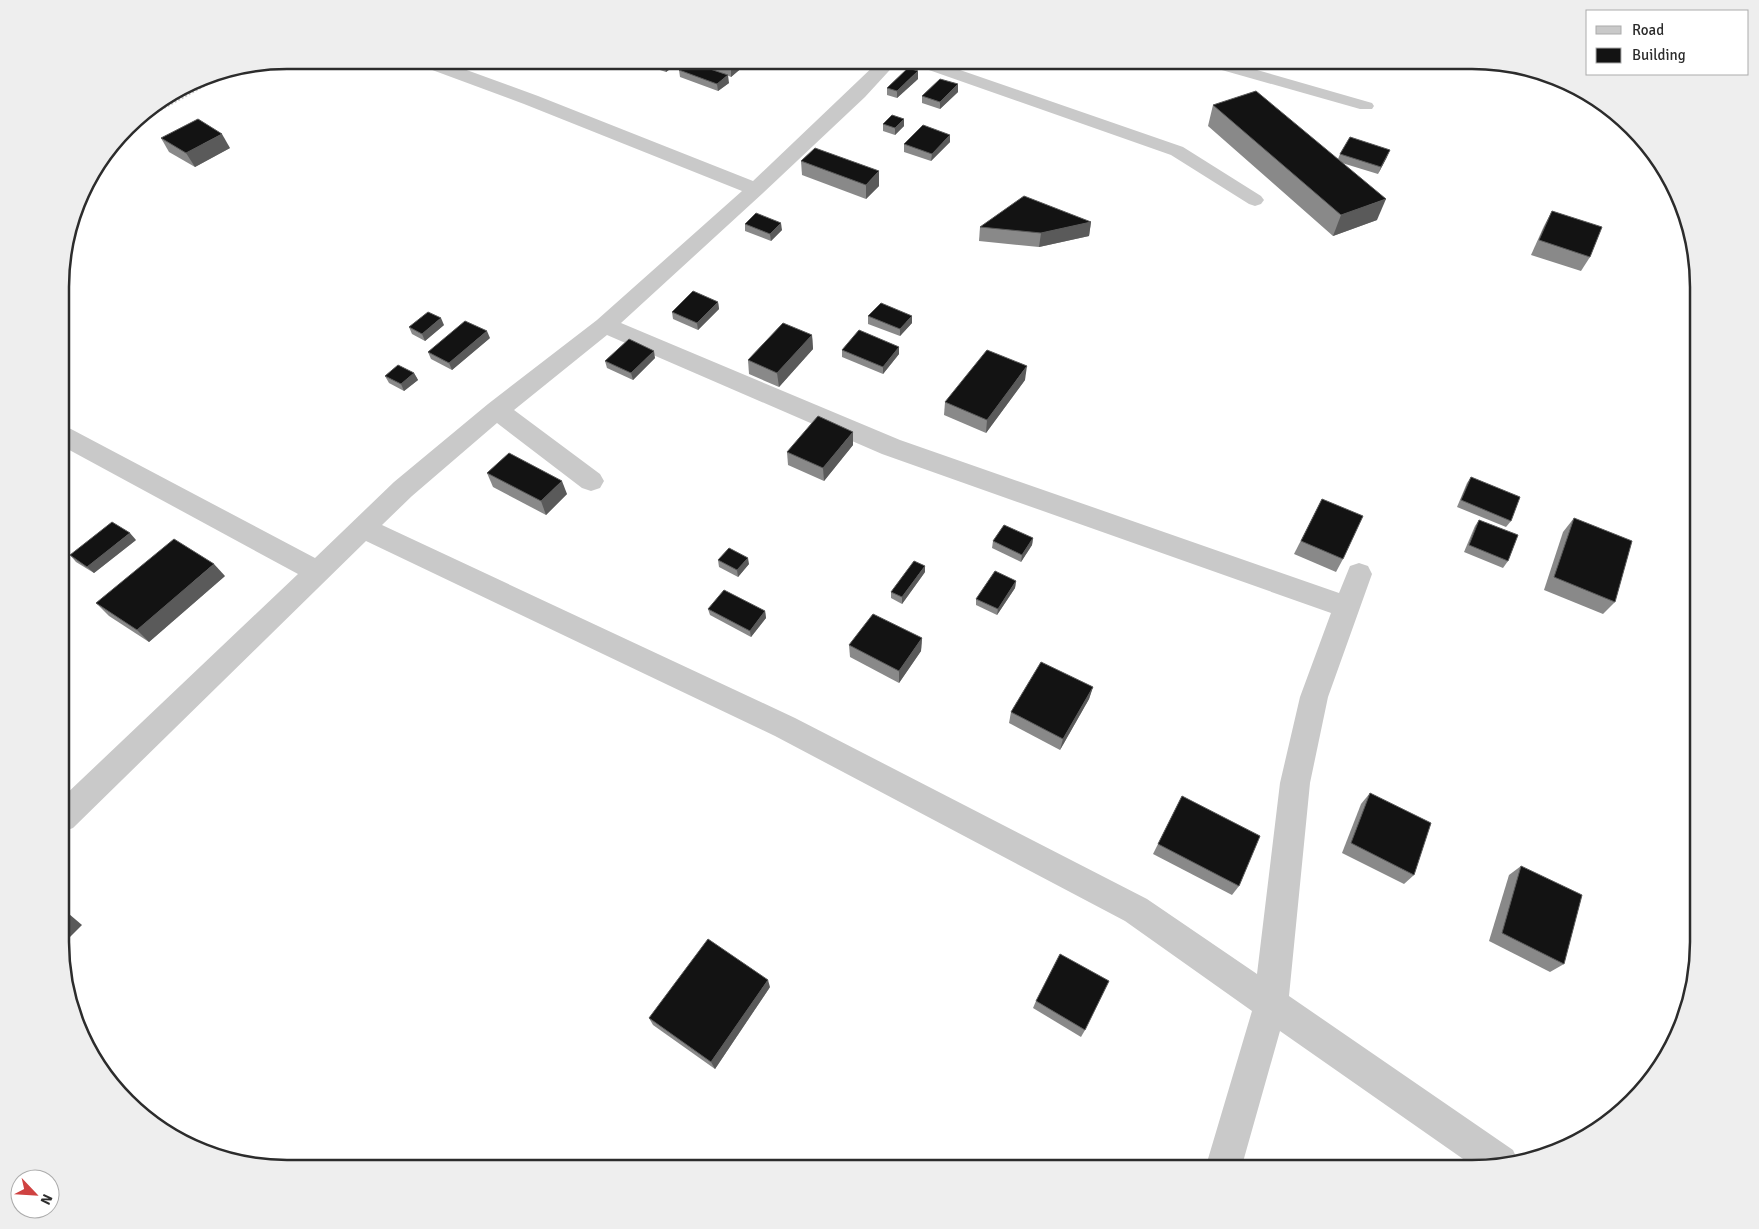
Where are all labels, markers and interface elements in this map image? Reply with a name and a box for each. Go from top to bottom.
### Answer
legend [1586,10,1749,75]
text: Road [1632,21,1664,39]
text: Building [1632,46,1686,64]
north arrow [10,1169,60,1219]
text: N [37,1191,56,1207]

